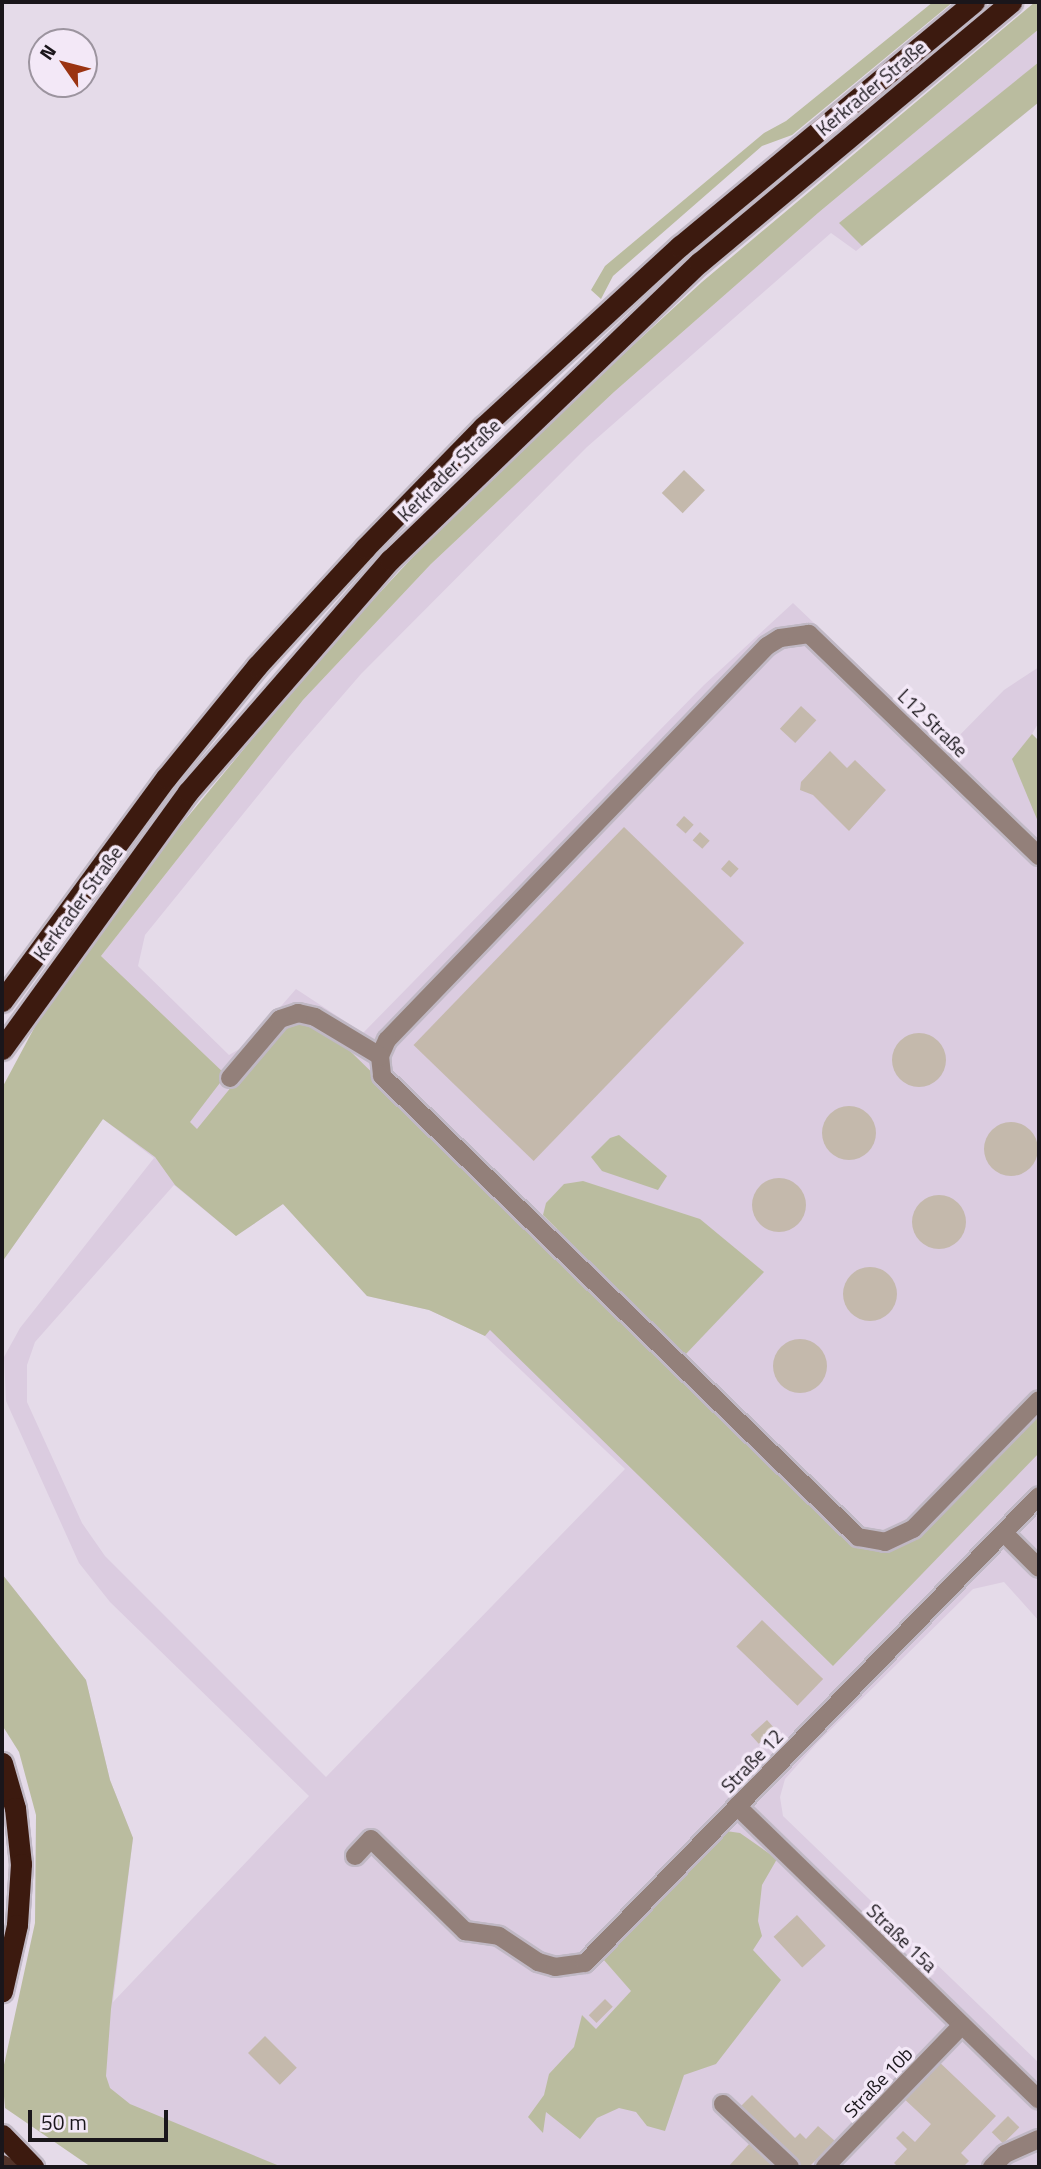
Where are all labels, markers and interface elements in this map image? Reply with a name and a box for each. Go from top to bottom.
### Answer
north arrow [28,28,98,98]
street label: Kerkrader Straße [812,36,930,140]
text: N [31,38,63,66]
street label: Kerkrader Straße [393,414,505,526]
street label: L12 Straße [893,684,973,762]
street label: Kerkrader Straße [29,841,127,965]
street label: Straße 12 [716,1725,788,1797]
street label: Straße 15a [862,1899,942,1977]
street label: Straße 10b [839,2042,917,2122]
scale bar [32,2096,172,2140]
text: 50 m [41,2106,87,2138]

